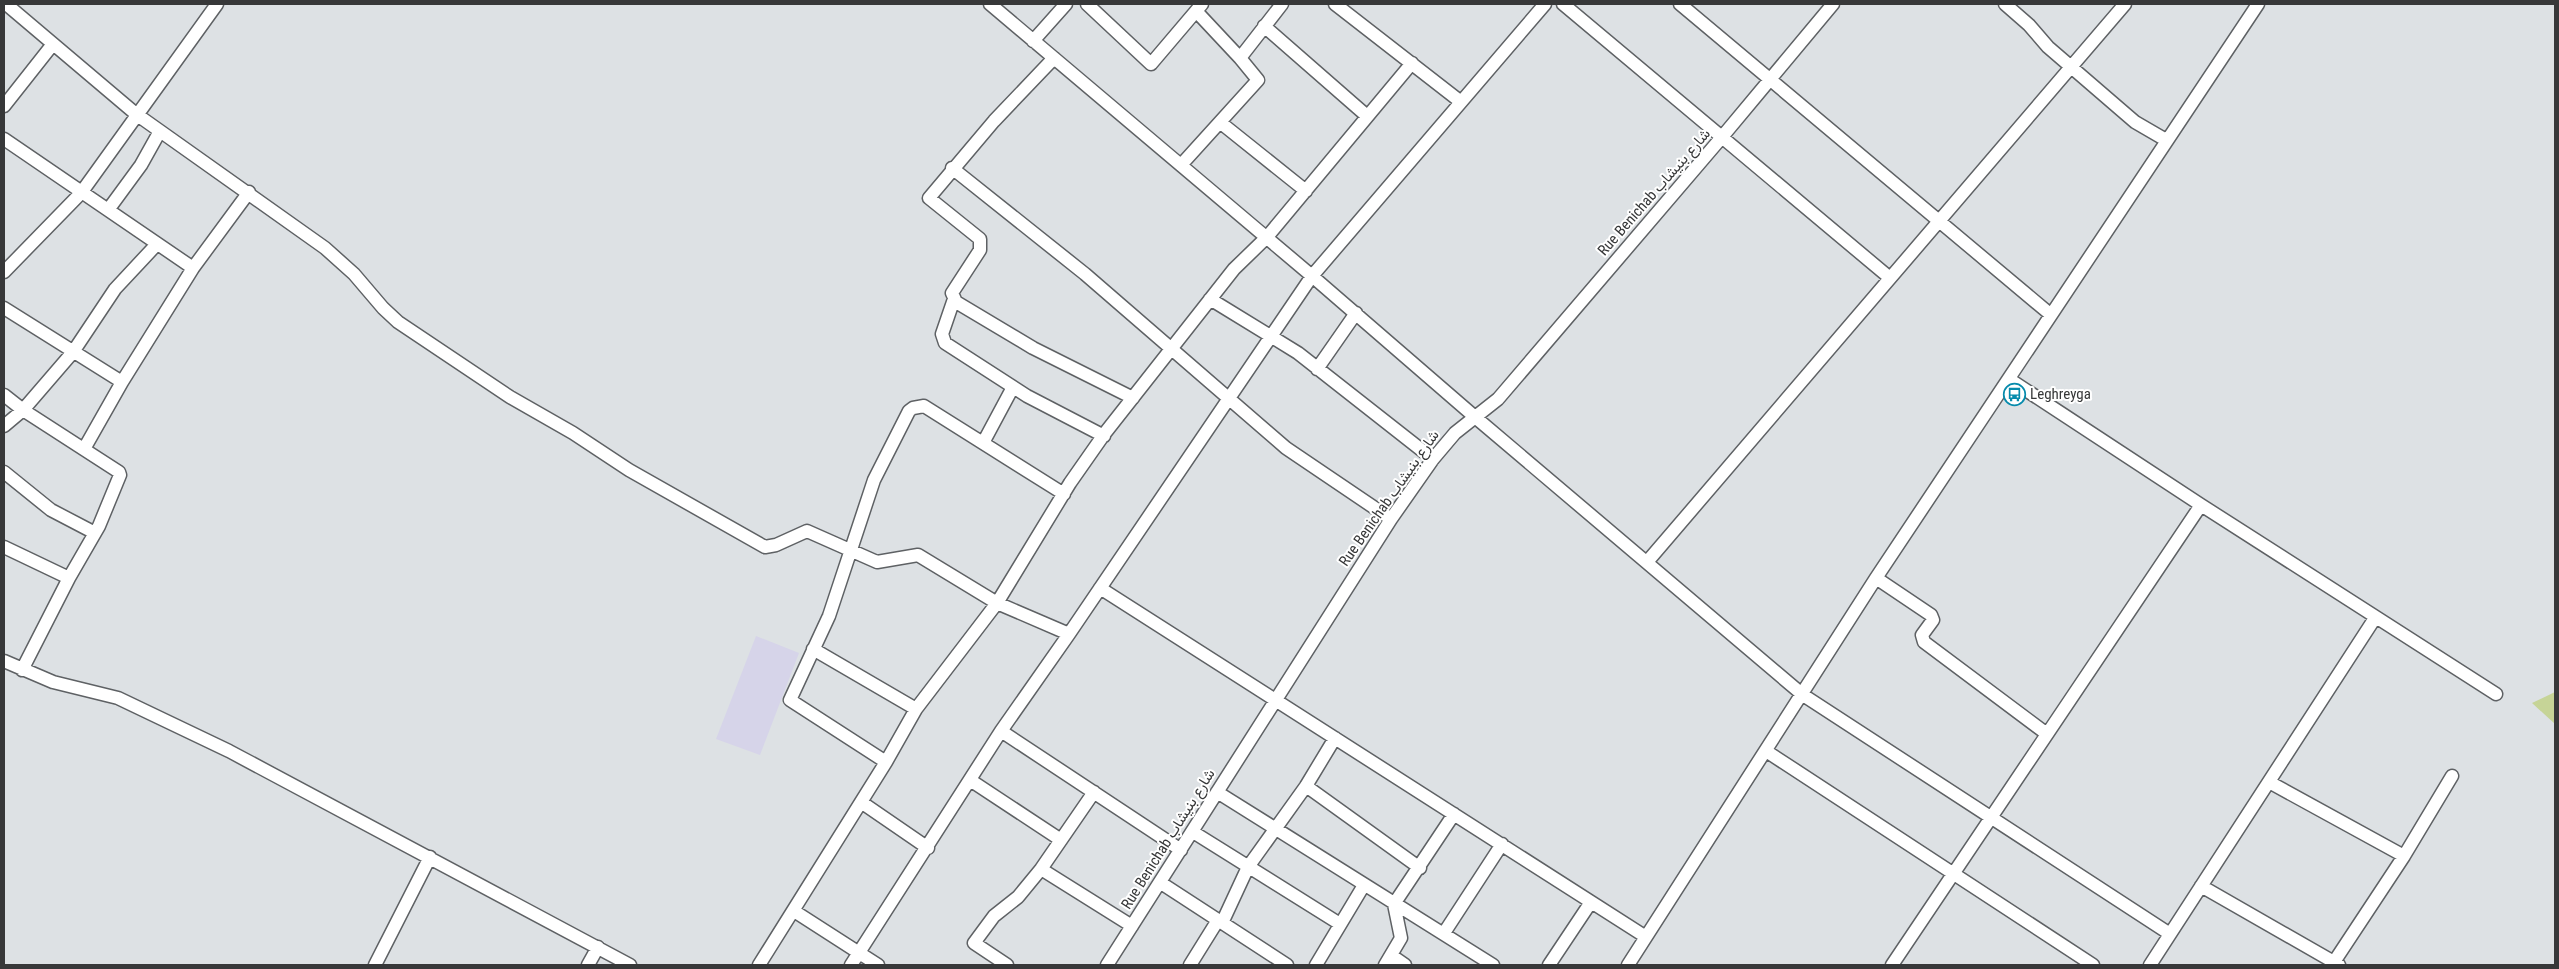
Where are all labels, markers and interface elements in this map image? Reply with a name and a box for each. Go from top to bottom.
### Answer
street label: Rue Benichab شارع بنيشاب [1594,125,1716,260]
bus stop icon: Leghreyga [2002,382,2026,406]
place label: Leghreyga [2030,385,2091,403]
street label: Rue Benichab شارع بنيشاب [1335,426,1445,571]
street label: Rue Benichab شارع بنيشاب [1117,765,1220,914]

